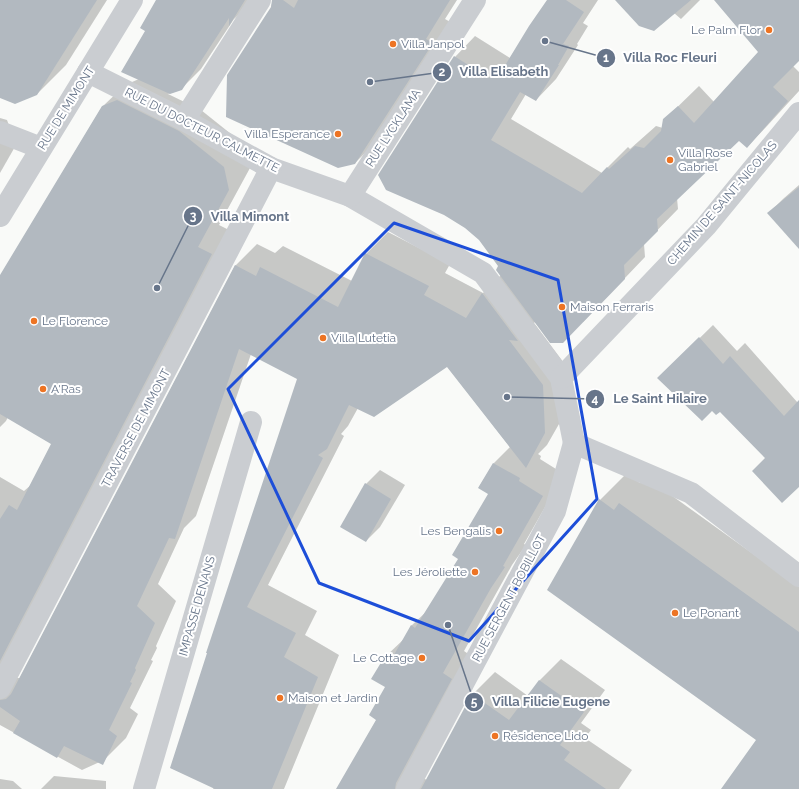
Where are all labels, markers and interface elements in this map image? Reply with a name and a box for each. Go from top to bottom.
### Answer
place label: Le Palm Flor [691,23,762,37]
marker: Le Palm Flor [764,25,774,35]
place label: Villa Janpol [401,37,465,51]
marker: Villa Janpol [388,39,398,49]
callout: Villa Roc Fleuri [596,45,725,70]
text: Villa Roc Fleuri [623,50,717,65]
text: 1 [603,51,609,65]
callout: Villa Elisabeth [432,59,556,84]
street label: RUE DE MIMONT [35,63,98,152]
text: Villa Elisabeth [460,64,549,79]
text: 2 [439,65,446,79]
street label: RUE DU DOCTEUR CALMETTE [122,85,282,175]
street label: RUE LYCKLAMA [363,87,423,169]
place label: Villa Esperance [244,127,330,141]
marker: Villa Esperance [333,129,343,139]
street label: CHEMIN DE SAINT-NICOLAS [664,138,780,268]
place label: Villa Rose Gabriel [678,146,733,174]
marker: Villa Rose Gabriel [665,155,675,165]
callout: Villa Mimont [183,204,297,229]
text: 3 [190,209,197,223]
text: Villa Mimont [211,209,289,224]
place label: Maison Ferraris [570,300,654,314]
marker: Maison Ferraris [557,302,567,312]
place label: Le Florence [42,314,108,328]
marker: Le Florence [29,316,39,326]
place label: Villa Lutetia [331,331,396,345]
marker: Villa Lutetia [318,333,328,343]
street label: TRAVERSE DE MIMONT [99,366,173,490]
place label: A'Ras [51,382,81,396]
marker: A'Ras [38,384,48,394]
callout: Le Saint Hilaire [585,386,715,411]
text: Le Saint Hilaire [613,391,707,406]
text: 4 [592,392,599,406]
place label: Les Bengalis [421,524,491,538]
marker: Les Bengalis [494,526,504,536]
street label: RUE SERGENT BOBILLOT [469,531,549,664]
street label: IMPASSE DENANS [176,555,218,657]
place label: Les Jéroliette [393,565,467,579]
marker: Les Jéroliette [470,567,480,577]
place label: Le Ponant [683,606,739,620]
marker: Le Ponant [670,608,680,618]
place label: Le Cottage [353,651,414,665]
marker: Le Cottage [417,653,427,663]
callout: Villa Filicie Eugene [464,689,618,714]
place label: Maison et Jardin [288,691,378,705]
marker: Maison et Jardin [275,693,285,703]
text: Villa Filicie Eugene [492,694,610,709]
text: 5 [471,695,478,709]
place label: Résidence Lido [503,729,588,743]
marker: Résidence Lido [490,731,500,741]

